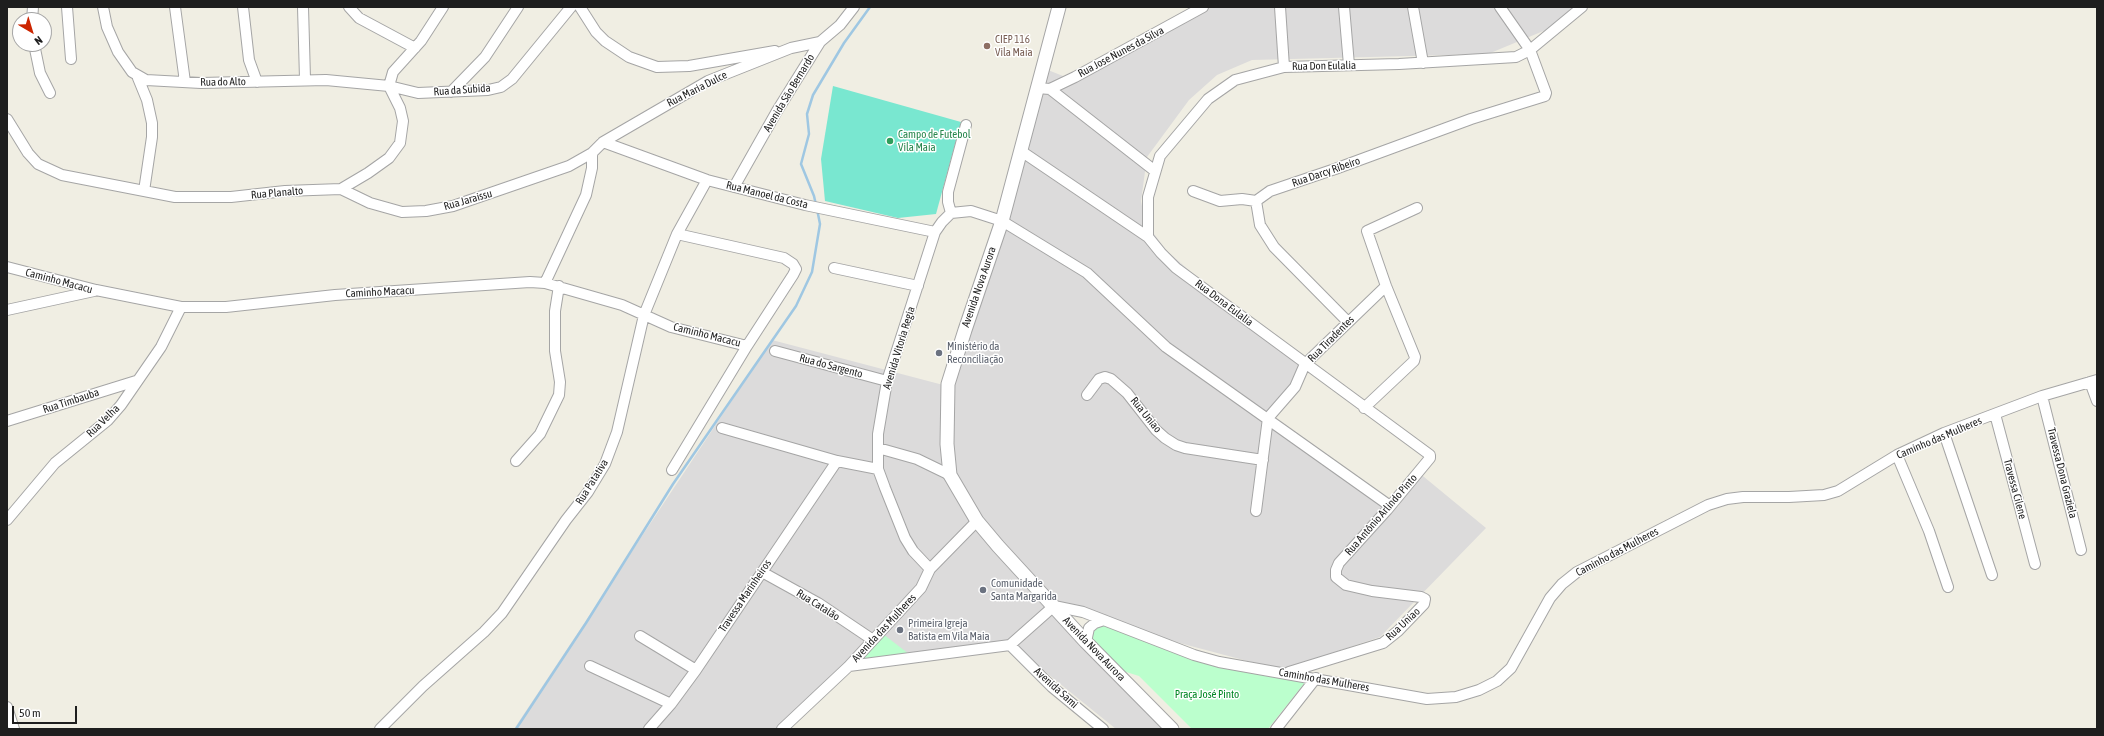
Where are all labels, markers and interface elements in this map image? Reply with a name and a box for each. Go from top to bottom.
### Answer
north arrow [12,12,52,52]
street label: Rua Jose Nunes da Silva [1076,24,1166,80]
place label: CIEP 116 Vila Maia [995,33,1033,59]
text: N [33,34,45,47]
marker: CIEP 116 Vila Maia [982,41,992,51]
street label: Avenida São Bernardo [761,52,817,134]
street label: Rua Don Eulalia [1292,59,1356,73]
street label: Rua Maria Dulce [665,68,729,110]
street label: Rua do Alto [200,75,246,89]
street label: Rua da Subida [433,81,491,99]
place label: Campo de Futebol Vila Maia [898,128,971,154]
marker: Campo de Futebol Vila Maia [885,136,895,146]
street label: Rua Darcy Ribeiro [1290,154,1362,190]
street label: Rua Manoel da Costa [725,178,809,212]
street label: Rua Planalto [250,184,304,202]
street label: Rua Jaraissu [442,187,494,213]
street label: Avenida Nova Aurora [959,245,999,329]
street label: Caminho Macacu [24,266,94,296]
street label: Rua Dona Eulalia [1192,277,1256,329]
street label: Caminho Macacu [345,284,415,300]
street label: Avenida Vitoria Regia [880,305,918,391]
street label: Rua Tiradentes [1305,313,1357,365]
street label: Caminho Macacu [672,320,742,350]
place label: Ministério da Reconciliação [947,340,1004,366]
marker: Ministério da Reconciliação [934,348,944,358]
street label: Rua do Sargento [798,351,864,381]
street label: Rua Timbauba [41,386,101,416]
street label: Rua Uniao [1128,394,1164,436]
street label: Rua Velha [84,402,122,440]
street label: Caminho das Mulheres [1894,414,1984,462]
street label: Travessa Dona Graziela [2044,426,2080,520]
street label: Rua Patativa [573,457,611,507]
street label: Travessa Cilene [2001,457,2029,521]
street label: Rua Antônio Arlindo Pinto [1342,472,1420,558]
street label: Caminho das Mulheres [1573,525,1661,579]
street label: Travessa Marinheiros [716,557,774,635]
place label: Comunidade Santa Margarida [991,577,1057,603]
marker: Comunidade Santa Margarida [978,585,988,595]
street label: Rua Catalão [794,586,842,624]
street label: Avenida das Mulheres [849,591,919,665]
street label: Rua Uniao [1383,605,1423,643]
street label: Avenida Nova Aurora [1060,614,1128,684]
place label: Primeira Igreja Batista em Vila Maia [908,617,990,643]
marker: Primeira Igreja Batista em Vila Maia [895,625,905,635]
street label: Avenida Sami [1031,665,1081,711]
street label: Caminho das Mulheres [1278,666,1370,694]
park label: Praça José Pinto [1175,688,1239,702]
scale bar [14,698,79,724]
text: 50 m [19,706,41,720]

